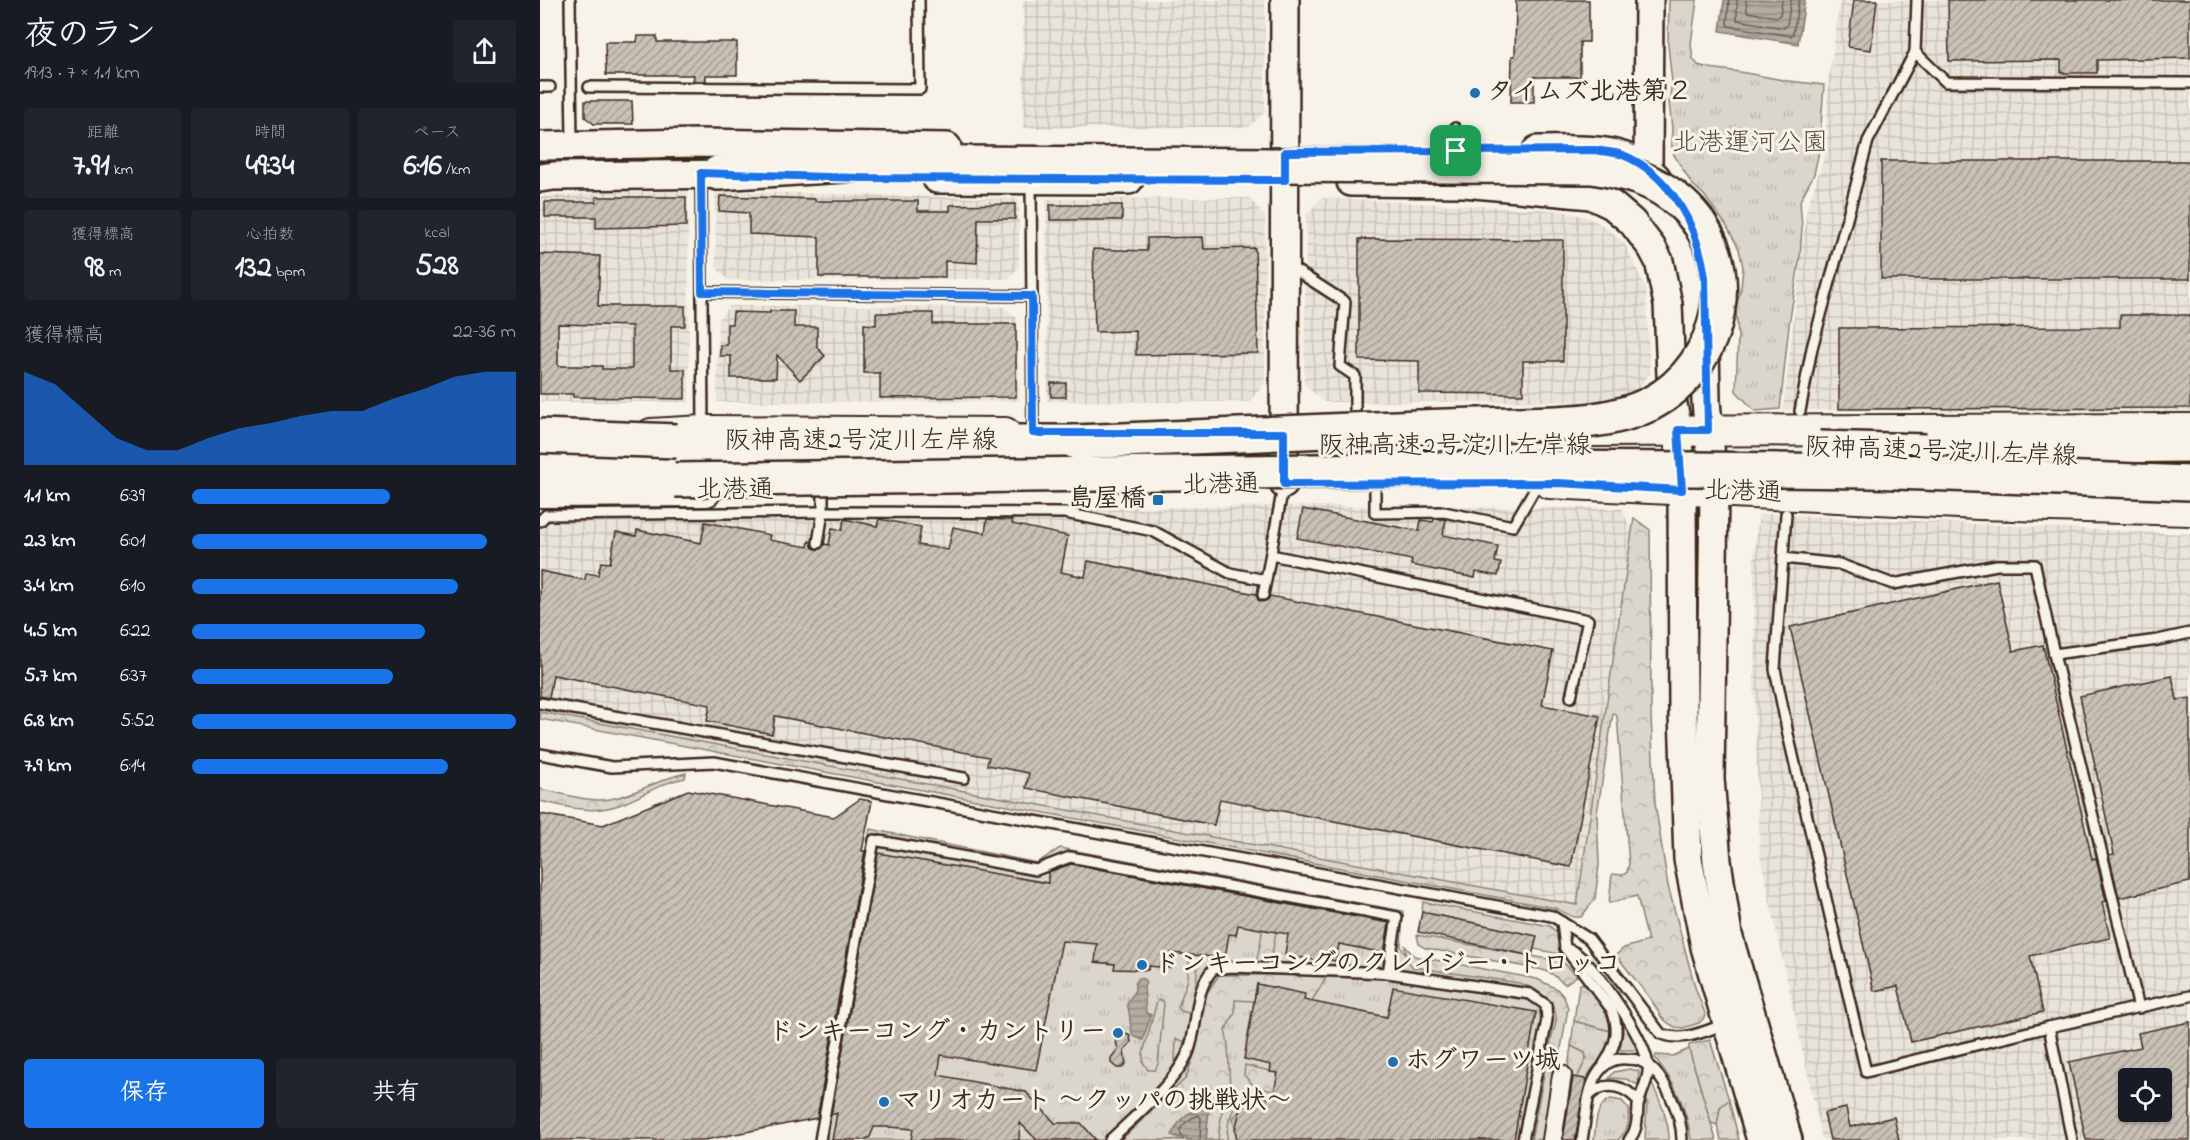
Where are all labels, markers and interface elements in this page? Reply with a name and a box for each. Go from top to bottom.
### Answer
text: 夜のラン [24,12,156,60]
button: share [453,20,516,83]
text: 19:13 · 7 × 1.1 km [24,59,140,88]
place label: タイムズ北港第２ [1487,74,1693,112]
marker: タイムズ北港第２ [1468,86,1482,100]
text: 距離 [87,121,119,145]
text: 時間 [254,121,286,145]
text: ペース [413,121,461,145]
pin [1430,125,1481,176]
park label: 北港運河公園 [1672,125,1828,163]
icon: arrive [1439,134,1472,167]
text: 7.91 [73,145,110,189]
text: 49:34 [246,145,294,189]
text: 6:16 [404,145,442,189]
text: km [110,158,133,182]
text: /km [442,158,470,182]
text: kcal [424,221,450,245]
text: 獲得標高 [71,223,135,247]
text: 心拍数 [246,223,294,247]
text: 528 [415,245,459,289]
text: 98 [85,247,105,291]
text: 132 [235,247,272,291]
text: m [105,260,121,284]
text: bpm [272,260,305,284]
text: 22–36 m [453,318,516,347]
text: 獲得標高 [24,322,104,351]
street label: 阪神高速2号淀川左岸線 [725,423,997,461]
street label: 阪神高速2号淀川左岸線 [1319,428,1591,466]
street label: 阪神高速2号淀川左岸線 [1804,429,2078,477]
street label: 北港通 [1182,466,1260,506]
street label: 北港通 [696,472,774,510]
street label: 北港通 [1703,473,1783,513]
place label: 島屋橋 [1068,481,1146,519]
text: 1.1 km [24,482,70,511]
text: 6:39 [120,482,145,511]
marker: 島屋橋 [1151,493,1165,507]
text: 2.3 km [24,527,76,556]
text: 6:01 [120,527,146,556]
text: 3.4 km [24,572,74,601]
text: 6:10 [120,572,146,601]
text: 4.5 km [24,617,77,646]
text: 6:22 [120,617,150,646]
text: 5.7 km [24,662,77,691]
text: 6:37 [120,662,147,691]
text: 6.8 km [24,707,74,736]
text: 5:52 [120,707,155,736]
text: 7.9 km [24,752,72,781]
text: 6:14 [120,752,145,781]
place label: ドンキーコングのクレイジー・トロッコ [1154,946,1621,984]
marker: ドンキーコングのクレイジー・トロッコ [1135,958,1149,972]
place label: ドンキーコング・カントリー [768,1014,1106,1052]
marker: ドンキーコング・カントリー [1111,1026,1125,1040]
place label: ホグワーツ城 [1405,1043,1560,1081]
marker: ホグワーツ城 [1386,1055,1400,1069]
button: 保存 [24,1059,264,1128]
button: 共有 [276,1059,516,1128]
map controls [2118,1068,2172,1122]
button: locate [2118,1068,2172,1122]
place label: マリオカート ～クッパの挑戦状～ [896,1083,1292,1121]
marker: マリオカート ～クッパの挑戦状～ [877,1095,891,1109]

